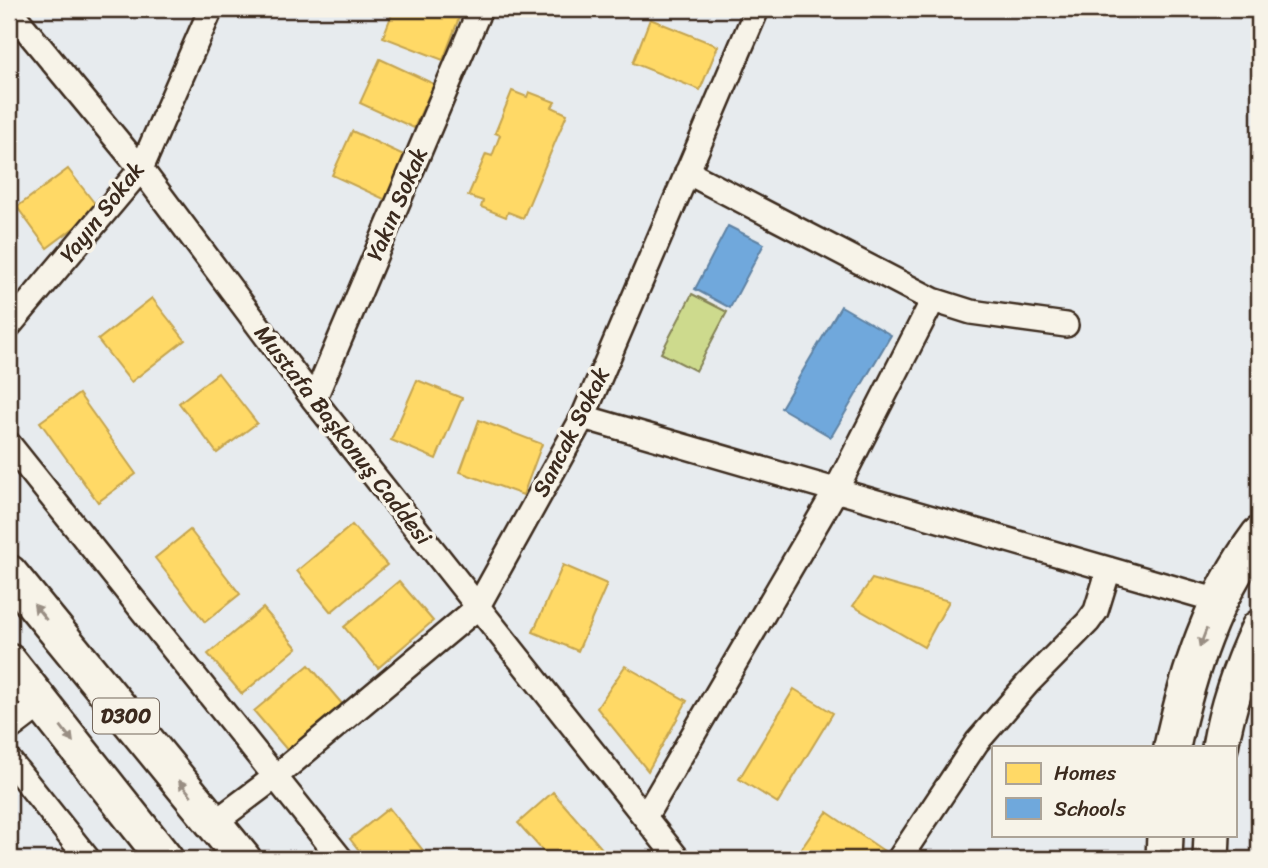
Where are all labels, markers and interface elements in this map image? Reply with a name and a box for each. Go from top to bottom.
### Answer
street label: Yakın Sokak [355,140,439,268]
street label: Yayın Sokak [49,152,155,272]
street label: Mustafa Başkonuş Caddesi [243,315,443,555]
street label: Sancak Sokak [521,360,621,504]
one-way arrow [33,603,48,621]
one-way arrow [1198,628,1209,649]
road number: D300 [93,698,159,734]
one-way arrow [59,725,74,743]
legend [992,746,1236,836]
text: Homes [1054,754,1116,792]
one-way arrow [177,779,192,797]
text: Schools [1054,790,1126,828]

